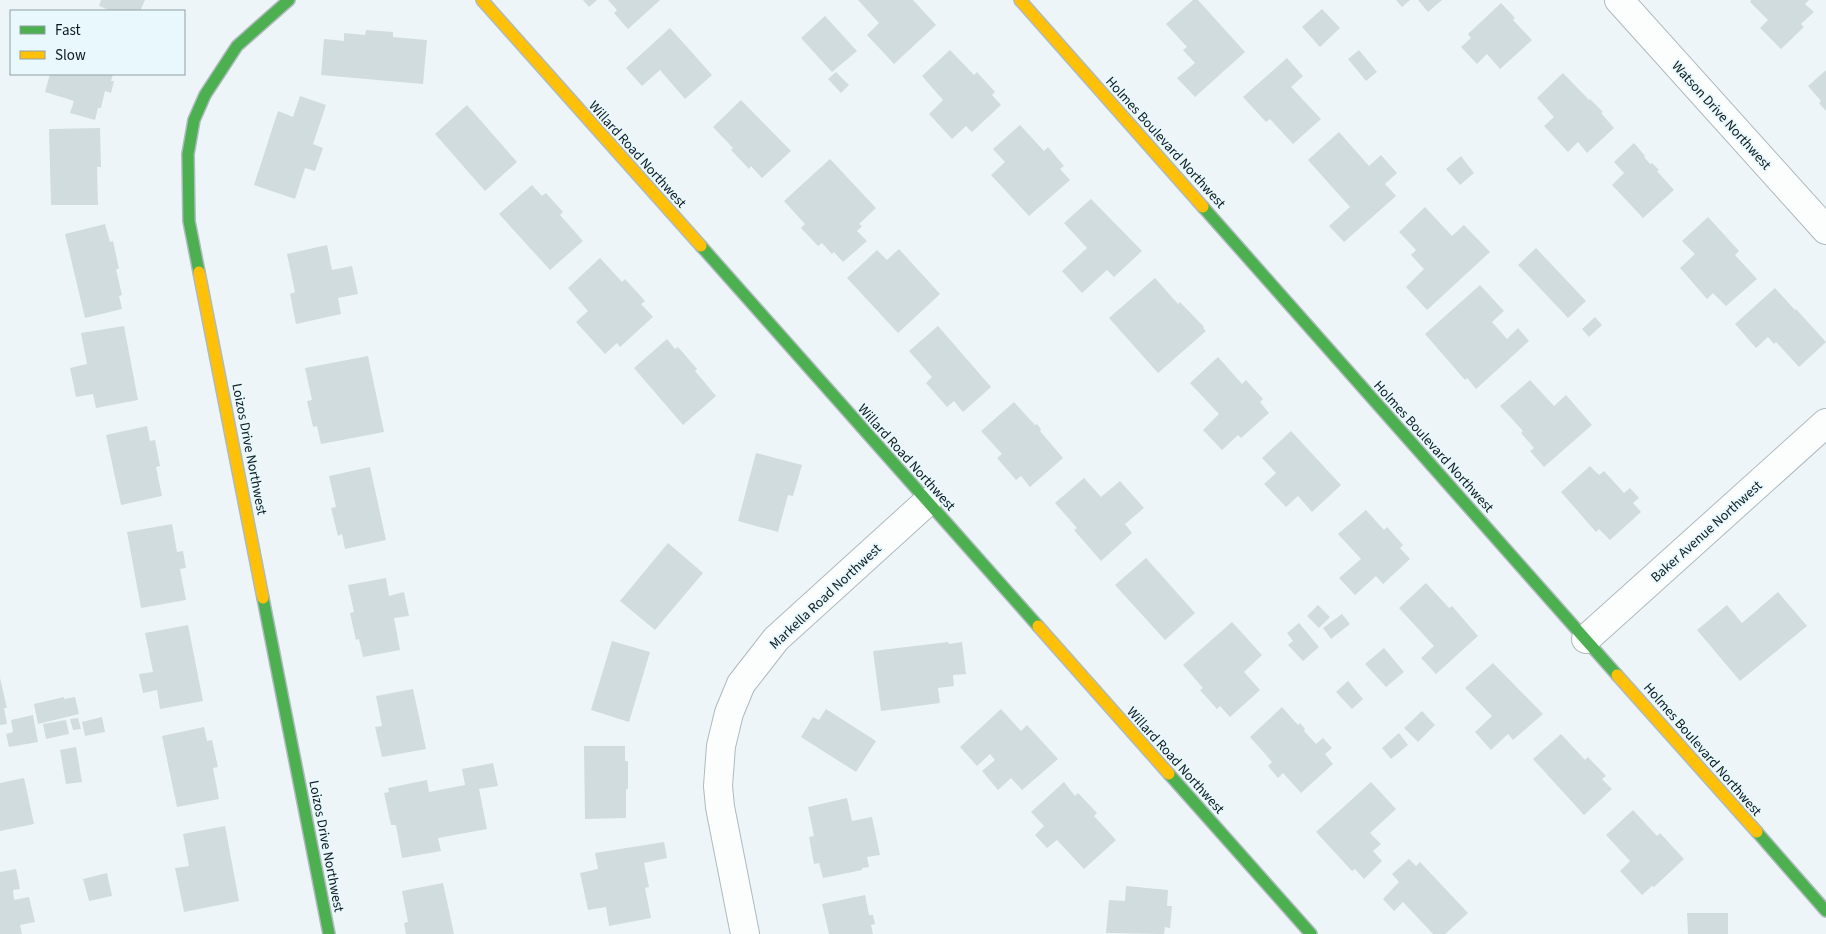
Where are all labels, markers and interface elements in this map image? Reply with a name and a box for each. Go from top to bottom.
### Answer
legend [10,10,185,75]
text: Fast [55,20,81,41]
text: Slow [55,45,86,66]
street label: Watson Drive Northwest [1667,57,1776,175]
street label: Holmes Boulevard Northwest [1101,72,1230,213]
street label: Willard Road Northwest [584,97,691,213]
street label: Holmes Boulevard Northwest [1369,376,1498,517]
street label: Loizos Drive Northwest [226,382,272,517]
street label: Willard Road Northwest [853,400,960,516]
street label: Baker Avenue Northwest [1647,476,1767,587]
street label: Markella Road Northwest [765,539,886,654]
street label: Holmes Boulevard Northwest [1639,678,1766,821]
street label: Willard Road Northwest [1122,703,1229,819]
street label: Loizos Drive Northwest [303,779,349,914]

